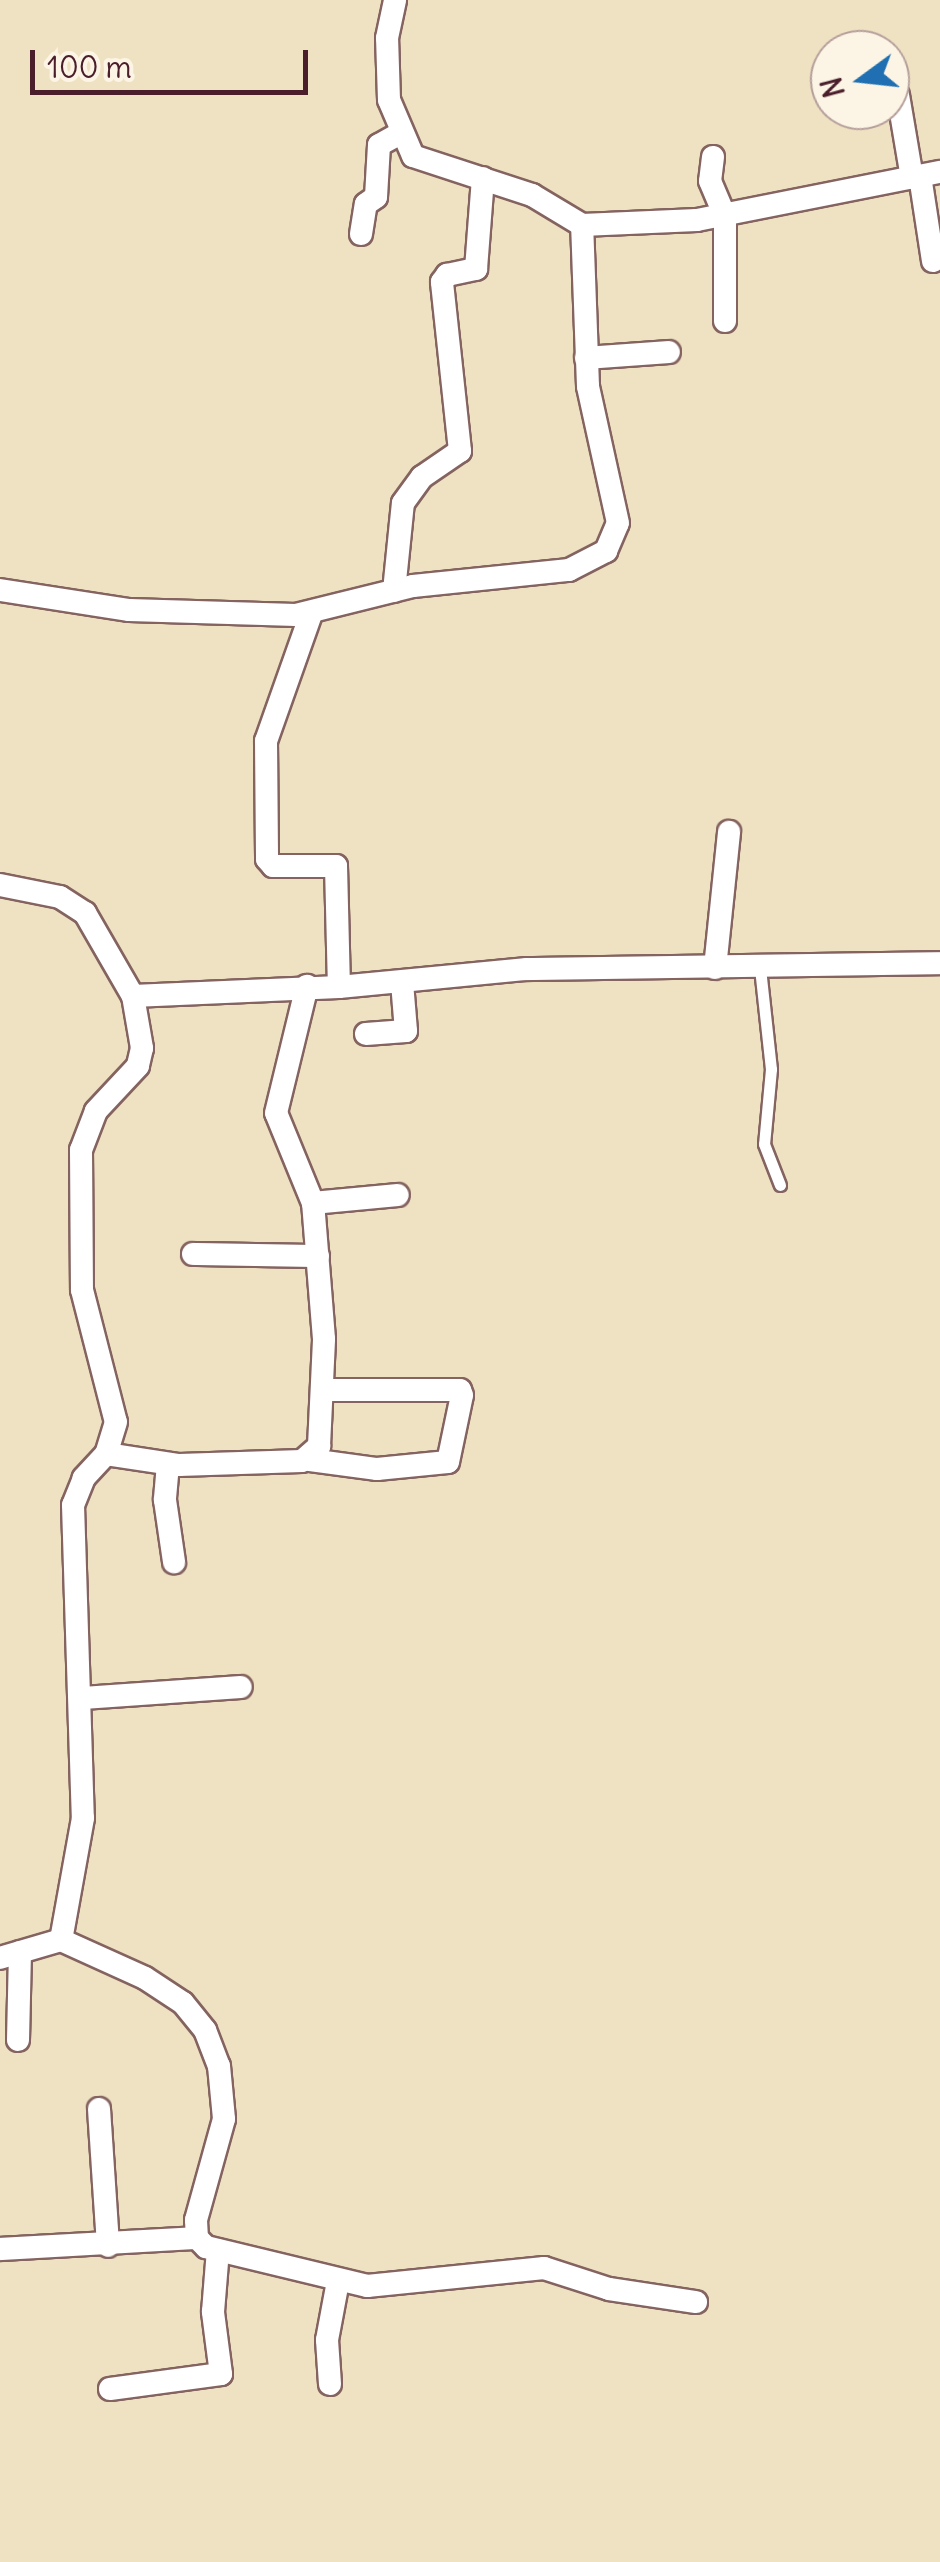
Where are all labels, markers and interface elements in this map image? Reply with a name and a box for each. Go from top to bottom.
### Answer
scale bar [35,30,312,92]
north arrow [810,30,910,130]
text: 100 m [47,48,132,86]
text: N [813,73,853,101]

